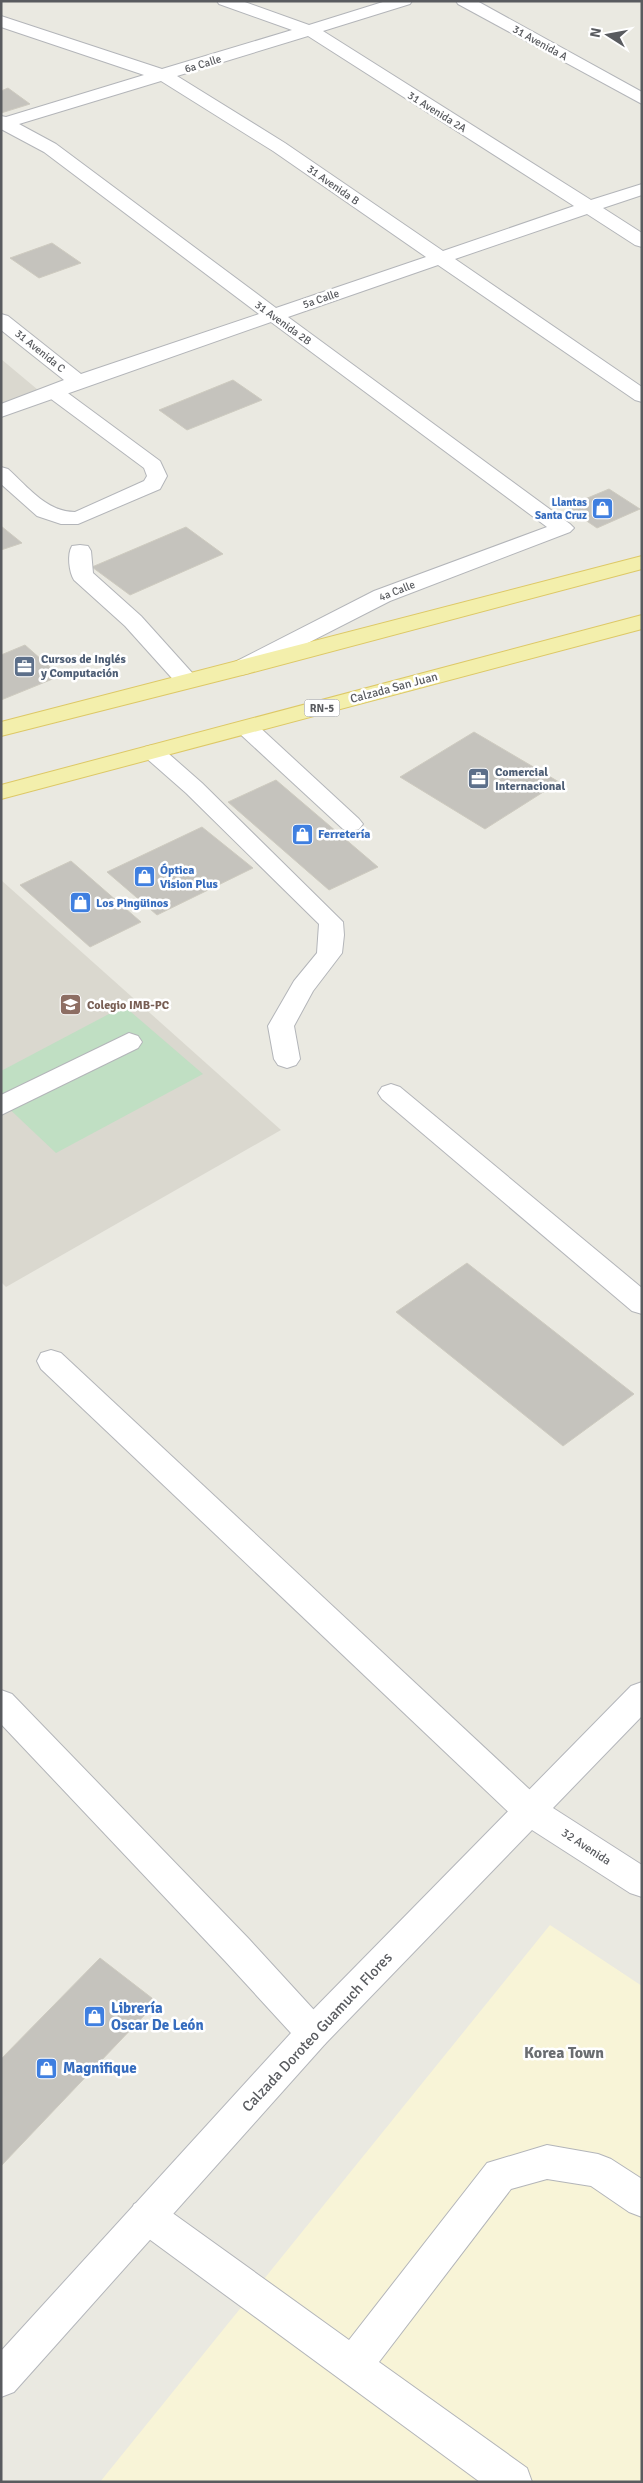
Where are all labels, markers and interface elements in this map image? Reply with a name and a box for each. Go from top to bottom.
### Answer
north arrow [583,10,633,60]
street label: 31 Avenida A [510,23,570,64]
text: N [586,26,605,39]
street label: 6a Calle [183,52,223,76]
street label: 31 Avenida 2A [405,89,469,135]
street label: 31 Avenida B [304,162,362,208]
street label: 5a Calle [301,287,341,311]
street label: 31 Avenida 2B [252,298,314,348]
street label: 31 Avenida C [12,327,68,375]
place label: Llantas Santa Cruz [535,496,587,522]
shop icon: Llantas Santa Cruz [591,496,615,520]
street label: 4a Calle [377,578,417,604]
place label: Cursos de Inglés y Computación [40,652,127,681]
office icon: Cursos de Inglés y Computación [13,654,37,678]
street label: Calzada San Juan [349,669,439,707]
road number: RN-5 [304,700,340,716]
place label: Comercial Internacional [495,765,566,794]
office icon: Comercial Internacional [467,767,491,791]
shop icon: Ferretería [290,822,314,846]
place label: Ferretería [318,827,370,842]
place label: Óptica Vision Plus [160,863,219,892]
shop icon: Óptica Vision Plus [132,865,156,889]
shop icon: Los Pingüinos [68,891,92,915]
place label: Los Pingüinos [96,896,169,911]
school or university icon: Colegio IMB-PC [59,993,83,1017]
place label: Colegio IMB-PC [87,998,170,1013]
street label: 32 Avenida [558,1825,614,1869]
street label: Calzada Doroteo Guamuch Flores [238,1948,396,2116]
place label: Librería Oscar De León [111,1999,204,2034]
shop icon: Librería Oscar De León [83,2005,107,2029]
district label: Korea Town [524,2043,604,2063]
shop icon: Magnifique [35,2056,59,2080]
place label: Magnifique [63,2059,137,2077]

